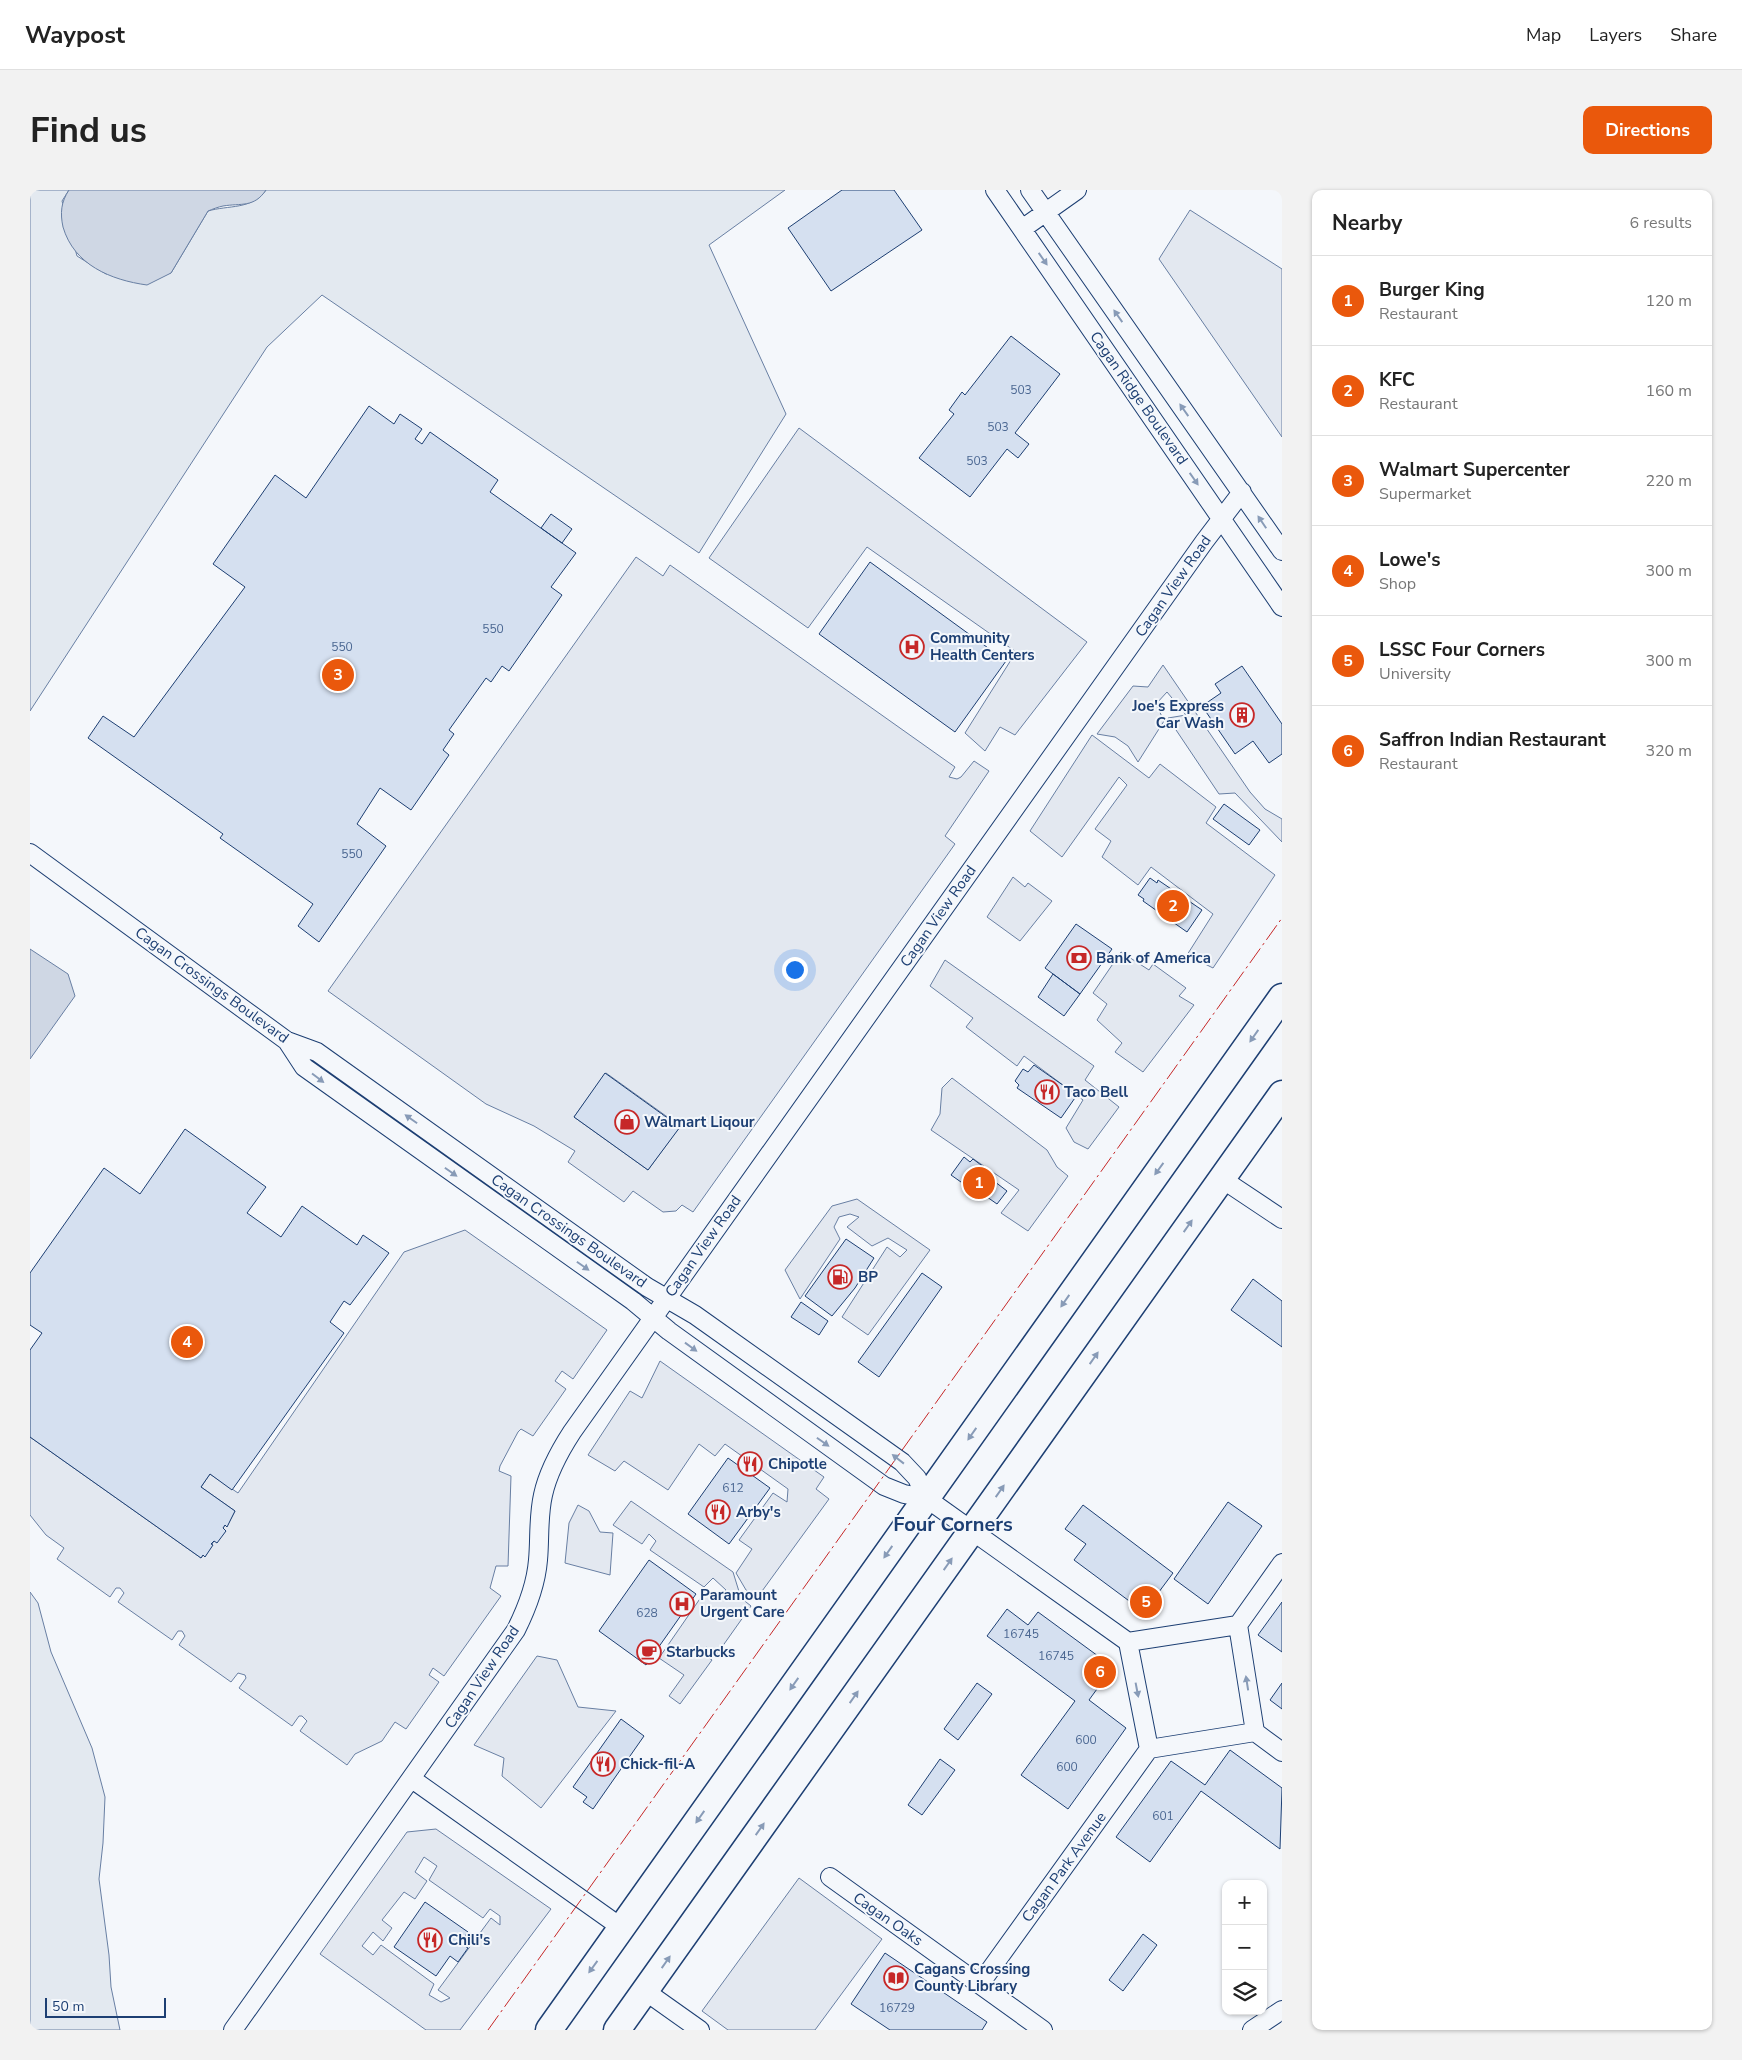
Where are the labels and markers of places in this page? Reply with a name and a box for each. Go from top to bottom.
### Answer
place label: Community Health Centers [930,628,1035,665]
hospital icon: Community Health Centers [899,634,925,660]
pin: 3 [322,656,354,694]
place label: Joe's Express Car Wash [1131,696,1224,733]
building icon: Joe's Express Car Wash [1229,702,1255,728]
pin: 2 [1157,887,1189,925]
bank icon: Bank of America [1066,945,1092,971]
place label: Bank of America [1096,948,1211,968]
restaurant icon: Taco Bell [1034,1079,1060,1105]
place label: Taco Bell [1064,1082,1128,1102]
shop icon: Walmart Liqour [614,1109,640,1135]
place label: Walmart Liqour [644,1112,755,1132]
pin: 1 [963,1164,995,1202]
fuel station icon: BP [827,1264,853,1290]
place label: BP [858,1267,878,1287]
pin: 4 [171,1323,203,1361]
restaurant icon: Chipotle [737,1451,763,1477]
place label: Chipotle [768,1454,827,1474]
restaurant icon: Arby's [705,1499,731,1525]
place label: Arby's [736,1502,781,1522]
pin: 5 [1130,1583,1162,1621]
place label: Paramount Urgent Care [700,1585,785,1622]
hospital icon: Paramount Urgent Care [669,1591,695,1617]
cafe icon: Starbucks [636,1639,662,1665]
place label: Starbucks [666,1642,735,1662]
pin: 6 [1084,1653,1116,1691]
restaurant icon: Chick-fil-A [590,1751,616,1777]
place label: Chick-fil-A [620,1754,696,1774]
restaurant icon: Chili's [417,1927,443,1953]
place label: Chili's [448,1930,490,1950]
place label: Cagans Crossing County Library [914,1959,1030,1996]
library icon: Cagans Crossing County Library [883,1965,909,1991]

